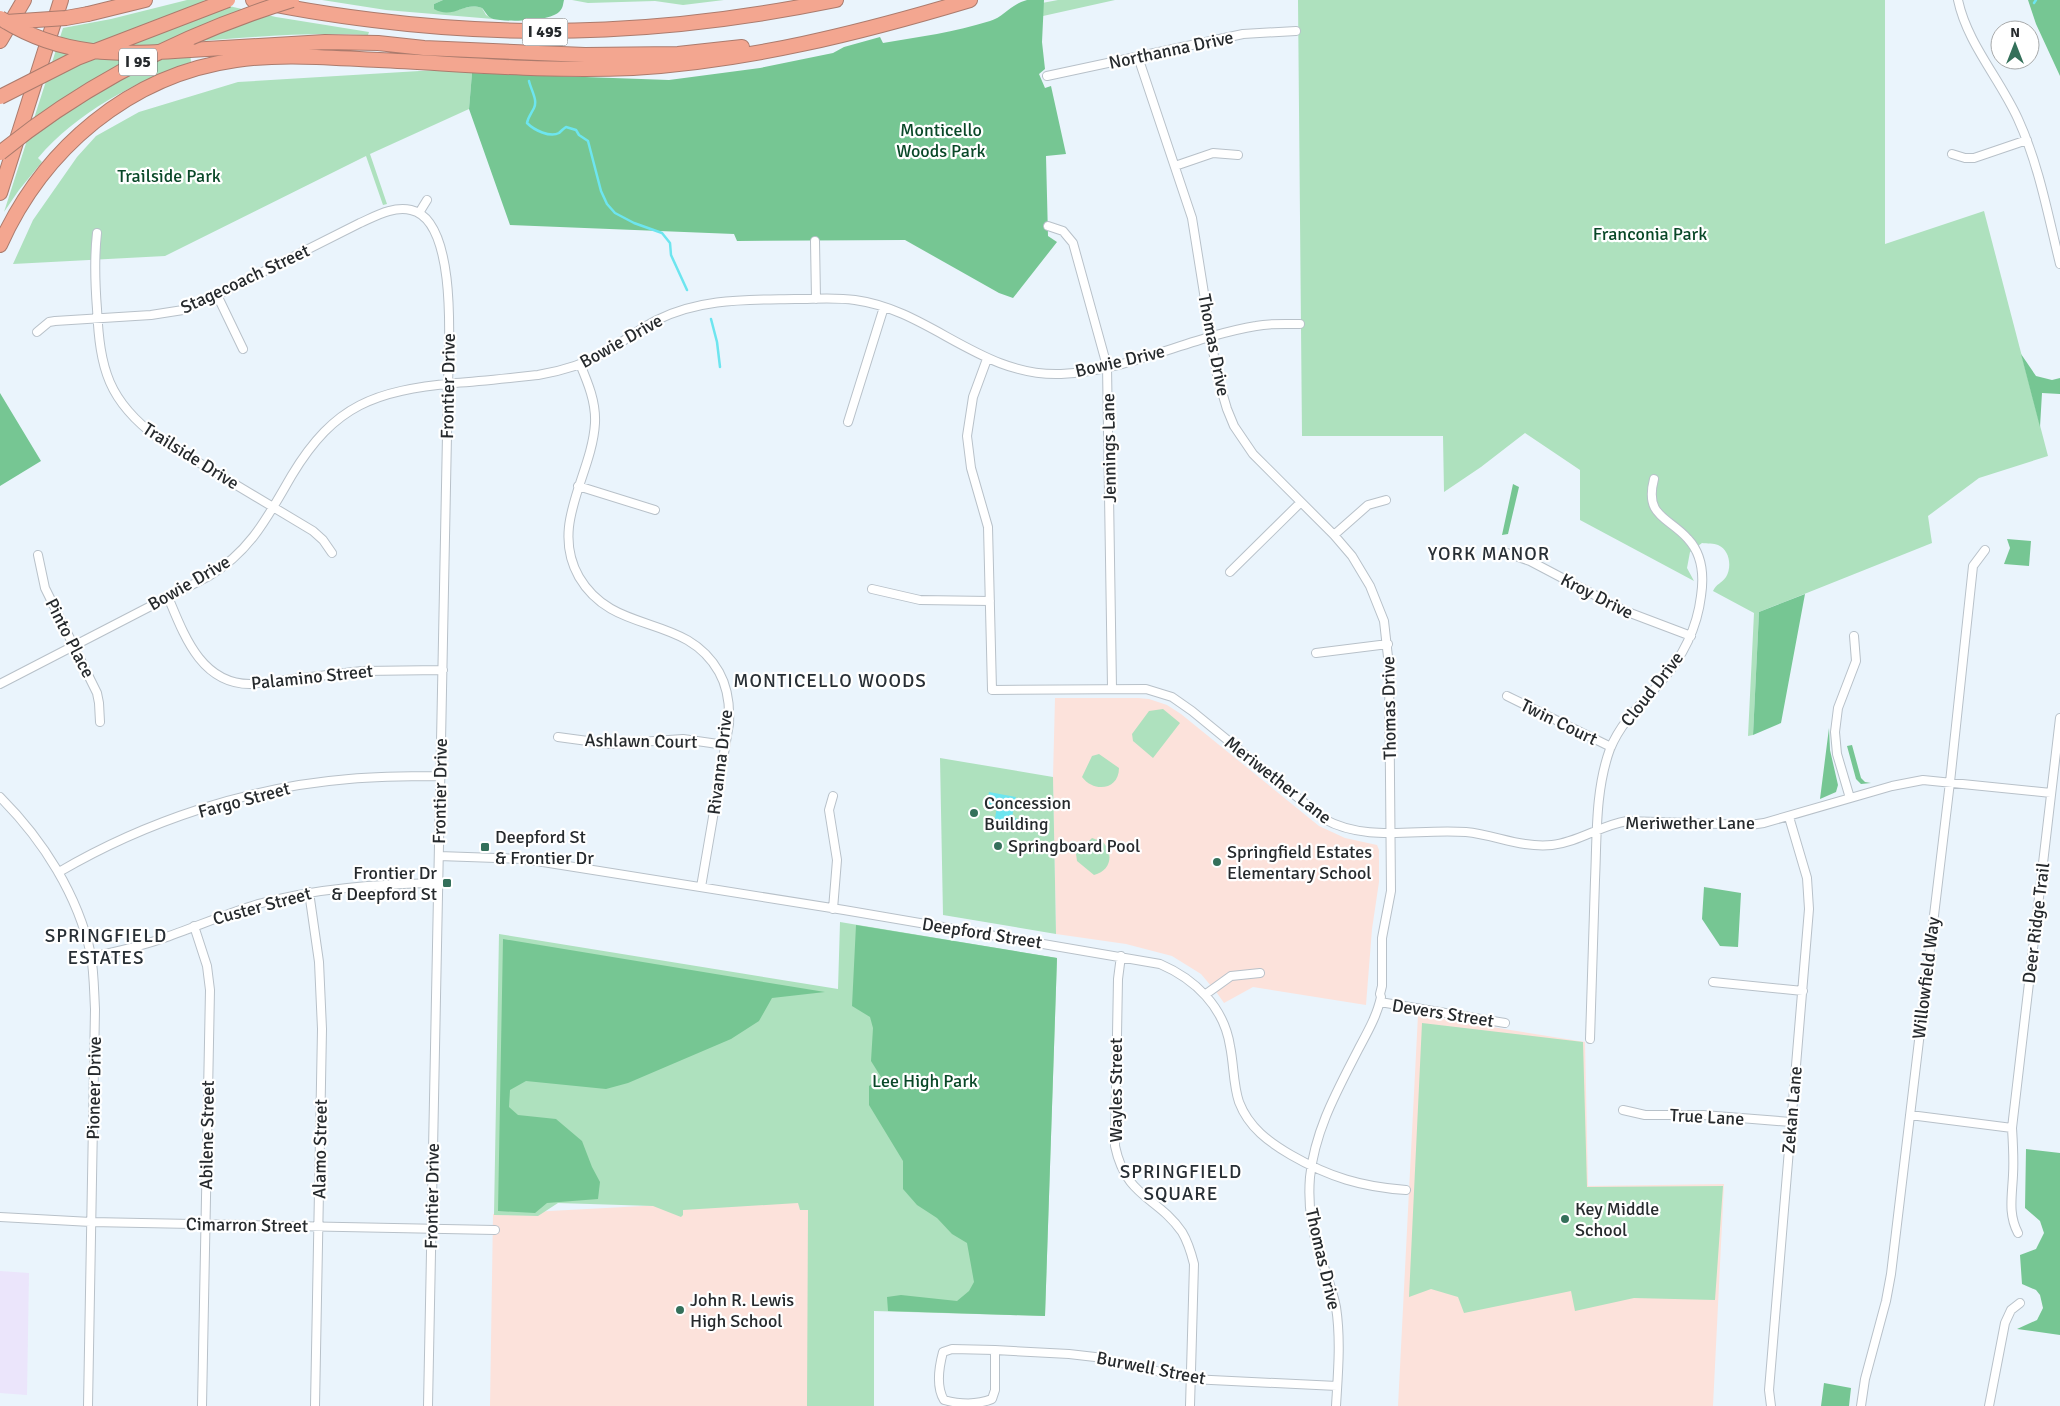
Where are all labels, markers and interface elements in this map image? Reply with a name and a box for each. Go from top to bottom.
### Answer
road number: I 495 [522,18,568,46]
north arrow [1990,20,2040,70]
text: N [2010,24,2020,41]
street label: Northanna Drive [1107,26,1235,74]
road number: I 95 [119,48,157,76]
park label: Monticello Woods Park [896,119,986,162]
park label: Trailside Park [117,165,221,187]
park label: Franconia Park [1593,223,1707,245]
street label: Stagecoach Street [177,239,313,319]
street label: Thomas Drive [1193,292,1235,398]
street label: Bowie Drive [576,309,666,373]
street label: Frontier Drive [436,333,460,439]
street label: Bowie Drive [1073,340,1167,382]
street label: Jennings Lane [1097,393,1121,503]
street label: Trailside Drive [139,418,243,494]
district label: YORK MANOR [1428,542,1550,566]
street label: Bowie Drive [144,551,234,615]
street label: Kroy Drive [1557,568,1637,624]
street label: Pinto Place [41,595,99,681]
street label: Cloud Drive [1616,647,1688,731]
street label: Thomas Drive [1377,656,1401,760]
street label: Palamino Street [250,660,374,694]
district label: MONTICELLO WOODS [733,669,927,693]
street label: Twin Court [1517,694,1601,750]
street label: Rivanna Drive [703,708,737,816]
street label: Ashlawn Court [584,729,698,753]
street label: Meriwether Lane [1220,731,1336,829]
street label: Frontier Drive [428,738,452,844]
street label: Fargo Street [196,777,292,823]
place label: Concession Building [984,792,1071,835]
marker: Concession Building [968,807,980,819]
street label: Meriwether Lane [1625,812,1755,834]
place label: Deepford St & Frontier Dr [495,826,594,869]
place label: Springboard Pool [1008,835,1140,857]
marker: Springboard Pool [992,840,1004,852]
marker: Deepford St & Frontier Dr [479,841,491,853]
place label: Springfield Estates Elementary School [1227,841,1372,884]
marker: Springfield Estates Elementary School [1211,856,1223,868]
street label: Deer Ridge Trail [2018,861,2054,985]
place label: Frontier Dr & Deepford St [331,862,437,905]
marker: Frontier Dr & Deepford St [441,877,453,889]
street label: Custer Street [210,882,314,930]
street label: Deepford Street [920,913,1044,953]
street label: Willowfield Way [1908,915,1944,1040]
district label: SPRINGFIELD ESTATES [45,924,167,970]
street label: Devers Street [1391,994,1495,1032]
street label: Pioneer Drive [82,1036,106,1140]
street label: Wayles Street [1105,1038,1127,1142]
street label: Zekan Lane [1777,1065,1807,1155]
park label: Lee High Park [872,1070,978,1092]
street label: Abilene Street [195,1080,219,1190]
street label: Alamo Street [308,1099,332,1199]
street label: True Lane [1669,1104,1745,1130]
street label: Frontier Drive [420,1143,444,1249]
district label: SPRINGFIELD SQUARE [1120,1160,1242,1206]
place label: Key Middle School [1575,1198,1659,1241]
street label: Thomas Drive [1301,1206,1345,1312]
street label: Cimarron Street [186,1213,308,1237]
marker: Key Middle School [1559,1213,1571,1225]
place label: John R. Lewis High School [690,1289,794,1332]
marker: John R. Lewis High School [674,1304,686,1316]
street label: Burwell Street [1095,1347,1207,1389]

